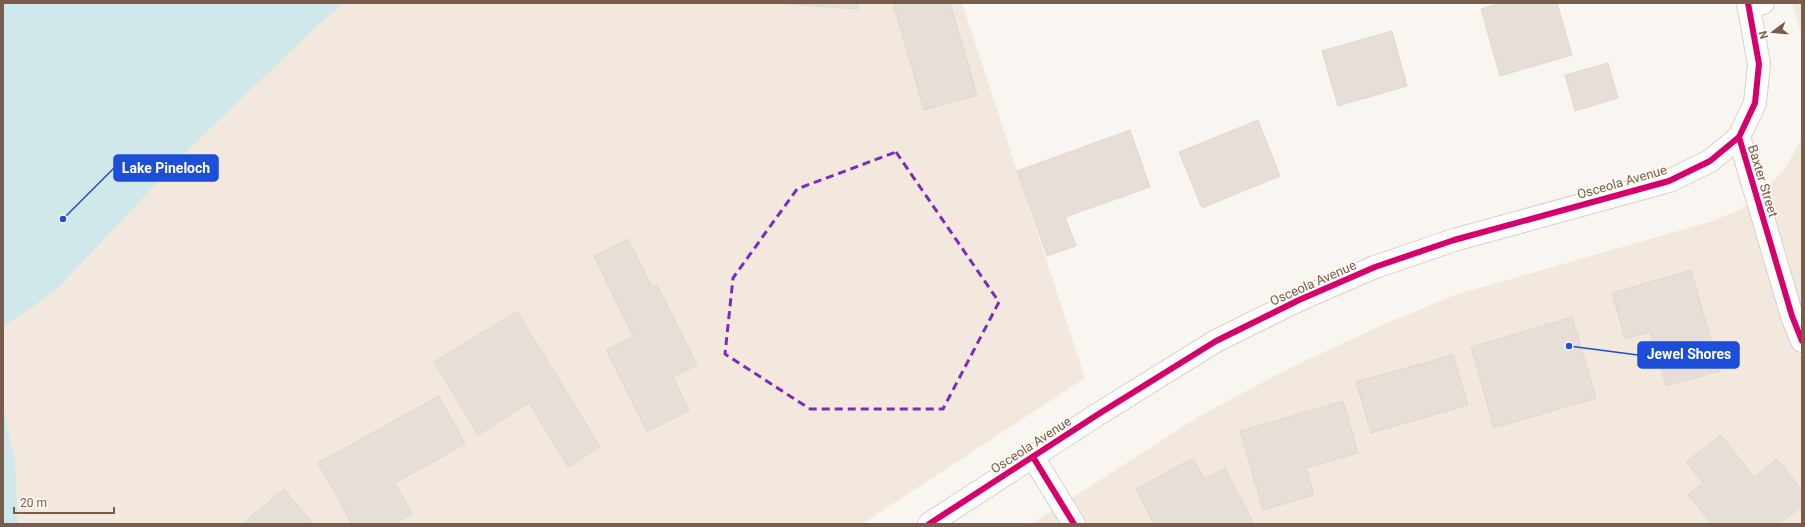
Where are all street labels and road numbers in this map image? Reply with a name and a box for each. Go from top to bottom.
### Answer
street label: Baxter Street [1745,143,1781,219]
street label: Osceola Avenue [1575,162,1669,202]
street label: Osceola Avenue [1268,257,1359,309]
street label: Osceola Avenue [988,413,1074,477]

